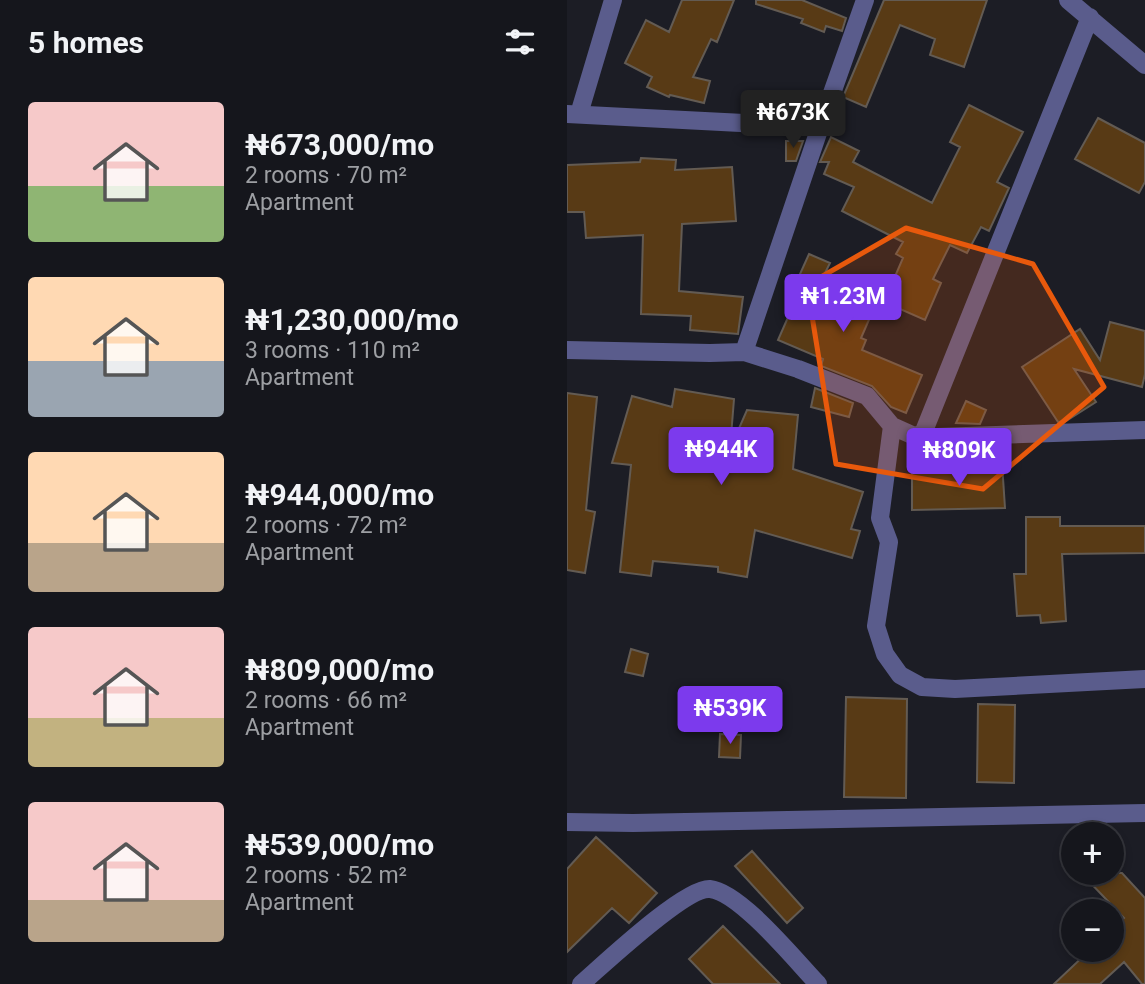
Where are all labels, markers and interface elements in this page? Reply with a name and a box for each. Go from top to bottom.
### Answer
icon: filters [501,23,539,61]
text: 5 homes [28,25,144,60]
pin: ₦673K [744,90,842,150]
text: ₦673K [757,99,829,126]
text: ₦673,000/mo [245,127,434,162]
icon: home [84,130,168,214]
text: 2 rooms · 70 m² [245,162,407,189]
text: Apartment [245,189,354,216]
pin: ₦1.23M [786,274,900,334]
text: ₦1.23M [800,283,886,310]
text: ₦1,230,000/mo [245,302,459,337]
icon: home [84,305,168,389]
text: 3 rooms · 110 m² [245,337,420,364]
text: Apartment [245,364,354,391]
pin: ₦944K [672,428,770,487]
pin: ₦809K [910,428,1008,488]
text: ₦944K [685,436,757,463]
text: ₦809K [923,437,995,464]
text: ₦944,000/mo [245,477,434,512]
icon: home [84,480,168,564]
text: 2 rooms · 72 m² [245,512,407,539]
text: Apartment [245,539,354,566]
text: ₦809,000/mo [245,652,434,687]
icon: home [84,655,168,739]
pin: ₦539K [681,686,779,746]
text: 2 rooms · 66 m² [245,687,407,714]
text: ₦539K [694,695,766,722]
text: Apartment [245,714,354,741]
map controls [1061,822,1124,962]
button: + [1061,822,1124,885]
text: ₦539,000/mo [245,827,434,862]
icon: home [84,830,168,914]
text: 2 rooms · 52 m² [245,862,407,889]
text: Apartment [245,889,354,916]
button: − [1061,899,1124,962]

